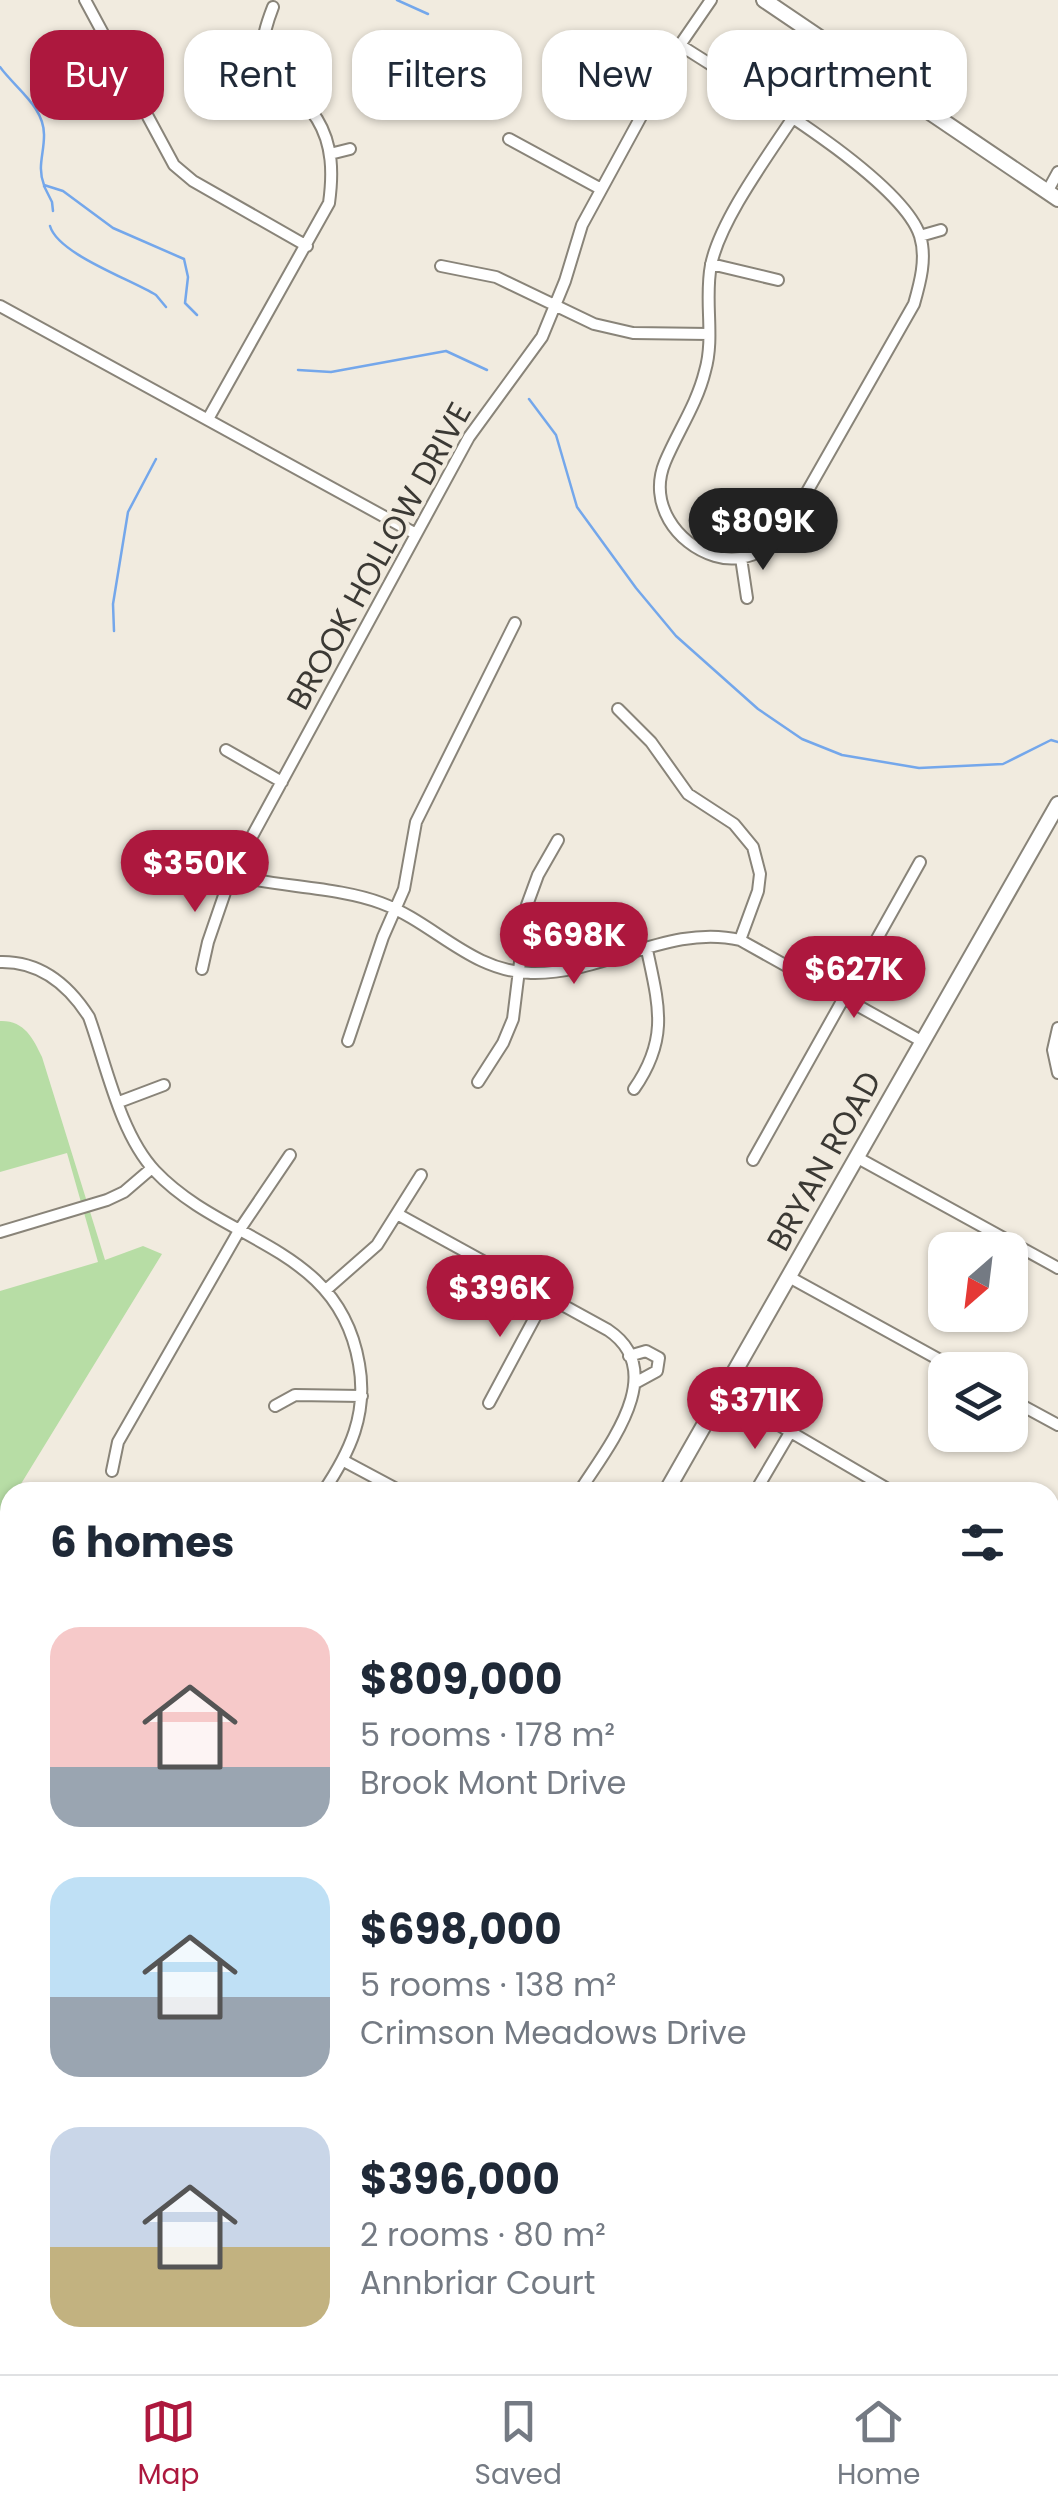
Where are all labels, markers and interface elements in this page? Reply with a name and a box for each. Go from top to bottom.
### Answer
chip: Buy [30,30,164,120]
chip: Rent [184,30,332,120]
chip: Filters [352,30,522,120]
chip: New [542,30,687,120]
chip: Apartment [707,30,967,120]
street label: BROOK HOLLOW DRIVE [275,394,482,718]
pin: $809K [693,488,833,573]
text: $809K [711,498,815,543]
pin: $350K [125,830,265,915]
text: $350K [143,840,247,885]
pin: $698K [504,902,644,987]
text: $698K [522,912,626,957]
pin: $627K [784,936,924,1021]
text: $627K [804,946,904,991]
street label: BRYAN ROAD [756,1063,892,1259]
north arrow [928,1232,1028,1332]
map controls [928,1232,1028,1452]
pin: $396K [430,1255,570,1340]
text: $396K [449,1265,551,1310]
button: layers [928,1352,1028,1452]
pin: $371K [685,1367,825,1452]
text: $371K [709,1377,801,1422]
text: 6 homes [50,1513,235,1572]
icon: filters [955,1515,1010,1570]
text: $809,000 [360,1650,562,1709]
icon: home [130,1667,250,1787]
text: 5 rooms · 178 m² [360,1712,615,1757]
text: Brook Mont Drive [360,1760,626,1805]
text: $698,000 [360,1900,562,1959]
icon: home [130,1917,250,2037]
text: 5 rooms · 138 m² [360,1962,616,2007]
text: Crimson Meadows Drive [360,2010,747,2055]
text: $396,000 [360,2150,560,2209]
icon: home [130,2167,250,2287]
text: 2 rooms · 80 m² [360,2212,606,2257]
text: Annbriar Court [360,2260,595,2305]
tab: Map [138,2394,199,2496]
tab: Saved [475,2394,562,2496]
tab: Home [837,2394,920,2496]

